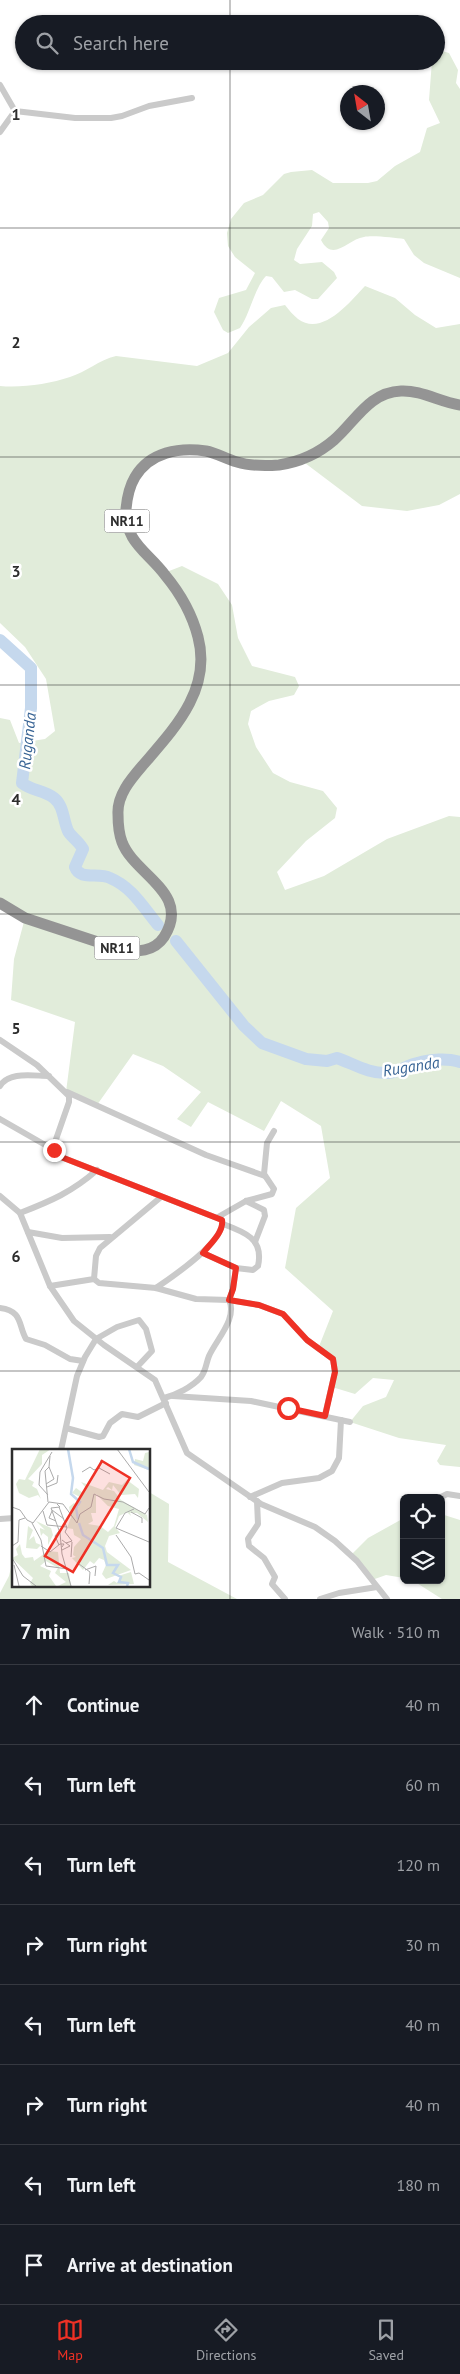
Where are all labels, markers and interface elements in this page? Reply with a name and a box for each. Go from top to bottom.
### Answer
search box [15,15,445,70]
icon: search [33,29,61,57]
text: Search here [73,31,169,55]
north arrow [340,85,385,130]
text: 1 [11,104,21,124]
text: 2 [11,332,21,352]
road number: NR11 [104,510,150,532]
text: 3 [11,561,21,581]
water label: Ruganda [14,711,40,770]
text: 4 [11,789,21,809]
road number: NR11 [94,936,140,960]
text: 5 [11,1018,21,1038]
water label: Ruganda [381,1052,441,1080]
route end [43,1139,66,1162]
text: 6 [11,1246,21,1266]
route start [277,1397,300,1420]
inset map [12,1449,150,1586]
map controls [400,1494,445,1584]
button: locate [400,1494,445,1539]
button: layers [400,1539,445,1584]
text: 7 min [20,1618,70,1645]
text: Walk · 510 m [351,1622,440,1642]
icon: ahead [20,1691,48,1719]
text: Continue [67,1693,139,1717]
text: 40 m [405,1695,440,1715]
icon: left [20,1771,48,1799]
text: Turn left [67,1773,136,1797]
text: 60 m [405,1775,440,1795]
icon: left [20,1851,48,1879]
text: Turn left [67,1853,136,1877]
text: 120 m [397,1855,440,1875]
icon: right [20,1931,48,1959]
text: Turn right [67,1933,147,1957]
text: 30 m [405,1935,440,1955]
icon: left [20,2011,48,2039]
text: Turn left [67,2013,136,2037]
text: 40 m [405,2015,440,2035]
icon: right [20,2091,48,2119]
text: Turn right [67,2093,147,2117]
text: 40 m [405,2095,440,2115]
icon: left [20,2171,48,2199]
text: Turn left [67,2173,136,2197]
text: 180 m [397,2175,440,2195]
icon: arrive [20,2251,48,2279]
text: Arrive at destination [67,2253,233,2277]
tab: Map [56,2316,84,2364]
tab: Directions [196,2316,256,2364]
tab: Saved [368,2316,404,2364]

